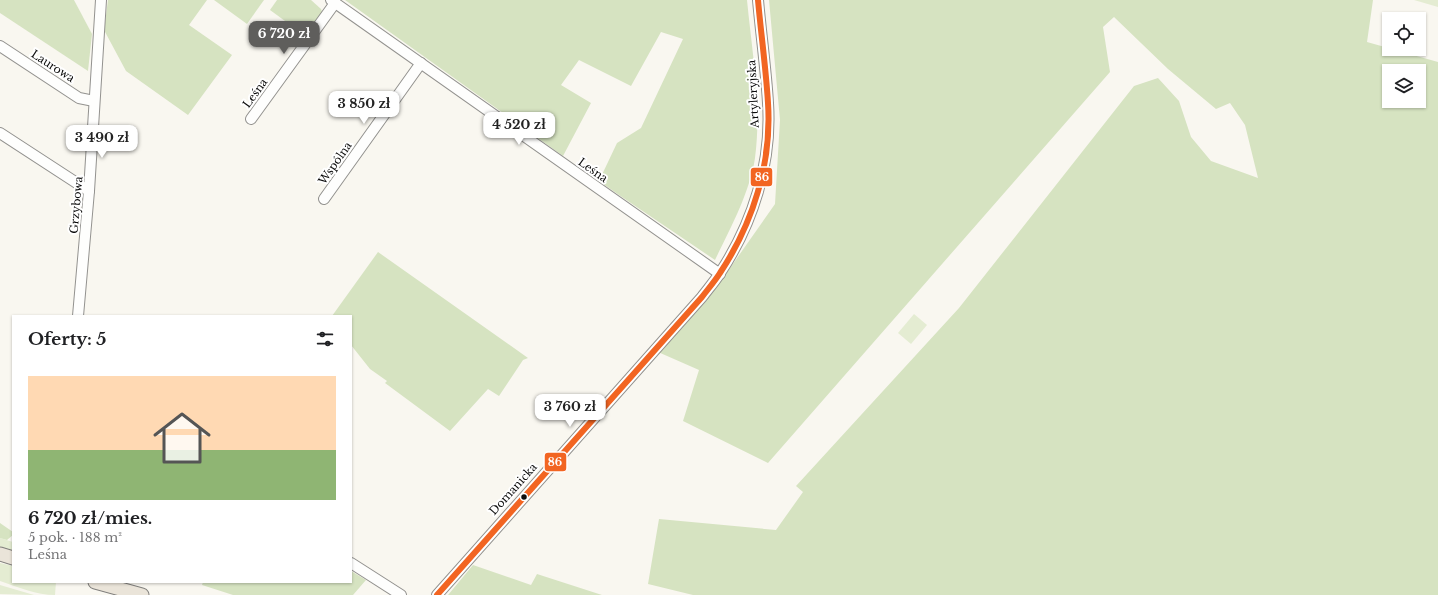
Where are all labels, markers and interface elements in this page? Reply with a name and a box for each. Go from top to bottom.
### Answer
map controls [1382,12,1426,108]
button: locate [1382,12,1426,56]
pin: 6 720 zł [243,21,325,55]
text: 6 720 zł [258,25,310,42]
street label: Laurowa [29,47,78,86]
street label: Artyleryjska [744,59,762,129]
button: layers [1382,64,1426,108]
street label: Leśna [240,75,271,110]
pin: 3 850 zł [323,91,405,125]
text: 3 850 zł [337,95,391,112]
pin: 4 520 zł [478,112,560,146]
text: 4 520 zł [492,116,546,133]
pin: 3 490 zł [61,125,143,159]
text: 3 490 zł [75,129,129,146]
street label: Wspólna [315,138,355,188]
street label: Leśna [575,155,611,186]
line badge: 86 [750,167,773,187]
text: 86 [755,170,769,184]
street label: Grzybowa [67,175,86,234]
icon: filters [314,328,336,350]
text: Oferty: 5 [28,329,106,350]
pin: 3 760 zł [529,394,611,428]
text: 3 760 zł [544,398,596,415]
icon: home [146,402,218,474]
line badge: 86 [544,452,567,472]
text: 86 [548,455,562,469]
street label: Domanicka [486,460,541,518]
unlabelled marker [519,492,529,502]
text: 6 720 zł/mies. [28,508,152,529]
text: 5 pok. · 188 m² [28,529,122,546]
text: Leśna [28,546,67,563]

